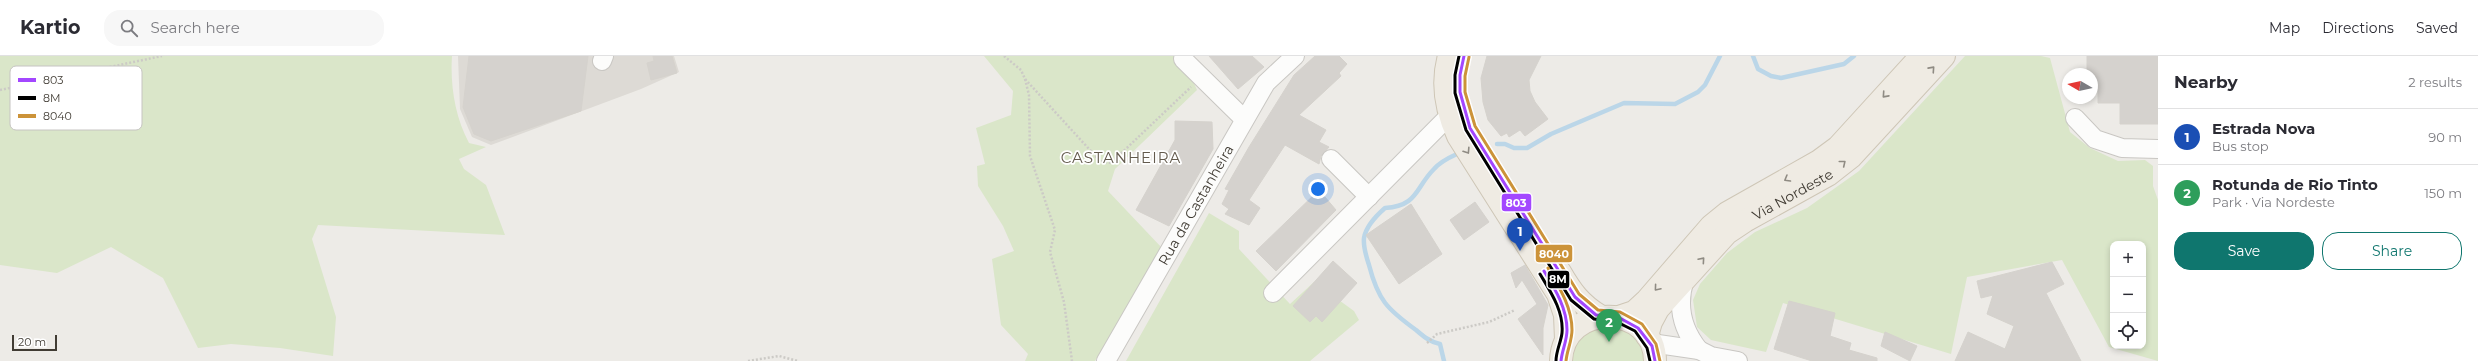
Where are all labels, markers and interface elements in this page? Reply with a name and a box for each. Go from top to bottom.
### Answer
search box [104,10,384,46]
text: Kartio [20,16,80,39]
icon: search [118,17,140,39]
text: Search here [150,18,240,37]
text: Map [2269,19,2300,37]
text: Directions [2322,19,2394,37]
text: Saved [2416,19,2458,37]
legend [10,66,142,130]
one-way arrow [1927,66,1935,74]
north arrow [2062,68,2098,104]
text: Nearby [2174,72,2238,92]
text: 803 [43,73,63,87]
text: 2 results [2408,74,2462,90]
one-way arrow [1882,90,1890,98]
text: 8M [43,91,61,105]
text: 8040 [43,109,72,123]
text: Estrada Nova [2212,119,2315,138]
text: 1 [2184,129,2190,145]
text: 90 m [2428,129,2462,145]
text: Bus stop [2212,138,2269,154]
street label: Rua da Castanheira [1154,142,1238,268]
one-way arrow [1463,147,1470,154]
district label: CASTANHEIRA [1061,148,1181,167]
one-way arrow [1838,161,1845,168]
street label: Via Nordeste [1749,165,1837,224]
one-way arrow [1784,175,1792,182]
text: Rotunda de Rio Tinto [2212,175,2378,194]
your location [1308,179,1328,199]
text: 2 [2183,185,2191,201]
text: 150 m [2424,185,2462,201]
line badge: 803 [1501,193,1532,212]
text: Park · Via Nordeste [2212,194,2335,210]
text: 803 [1505,196,1527,210]
pin: 1 [1507,218,1533,251]
button: Save [2174,232,2314,270]
button: Share [2322,232,2462,270]
map controls [2110,241,2146,349]
button: + [2110,241,2146,277]
line badge: 8040 [1535,244,1573,263]
text: 8040 [1539,247,1569,261]
one-way arrow [1697,257,1704,265]
line badge: 8M [1547,270,1570,289]
text: 8M [1549,272,1567,286]
button: − [2110,277,2146,313]
one-way arrow [1654,283,1661,290]
pin: 2 [1596,309,1622,342]
button: locate [2110,313,2146,349]
scale bar [12,333,57,352]
text: 20 m [18,335,46,349]

